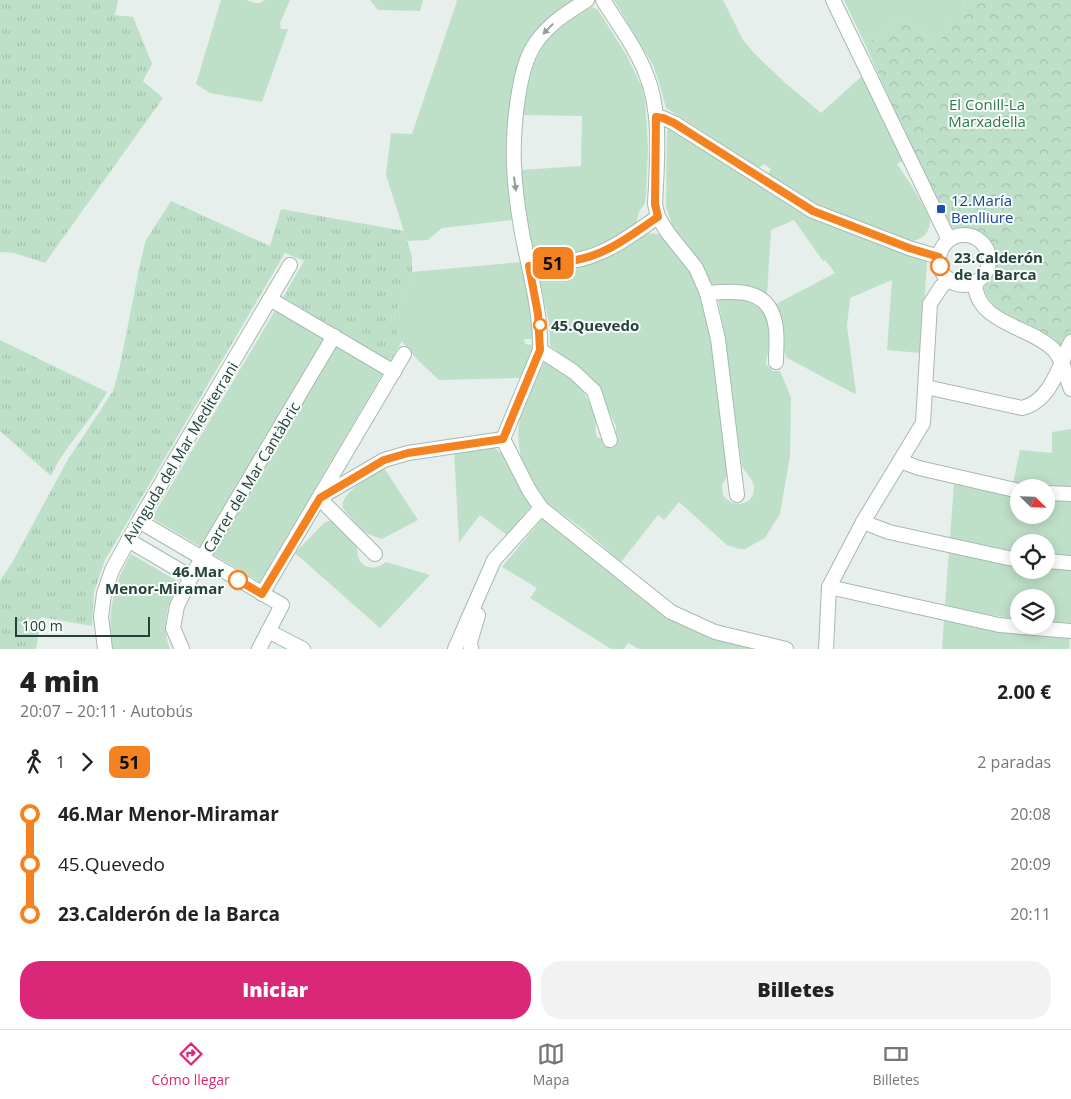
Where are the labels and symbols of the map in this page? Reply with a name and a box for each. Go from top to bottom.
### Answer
one-way arrow [542,23,554,35]
park label: El Conill-La Marxadella [948,94,1026,131]
one-way arrow [511,176,519,192]
place label: 12.María Benlliure [951,190,1013,227]
marker: 12.María Benlliure [935,203,947,215]
line badge: 51 [530,247,576,279]
place label: 23.Calderón de la Barca [954,247,1043,284]
marker: 23.Calderón de la Barca [930,256,950,276]
place label: 45.Quevedo [551,315,639,335]
marker: 45.Quevedo [533,318,547,332]
street label: Avinguda del Mar Mediterrani [118,358,242,546]
street label: Carrer del Mar Cantàbric [198,398,304,556]
north arrow [1010,479,1055,524]
place label: 46.Mar Menor-Miramar [105,561,224,598]
marker: 46.Mar Menor-Miramar [228,570,248,590]
scale bar [15,614,150,637]

